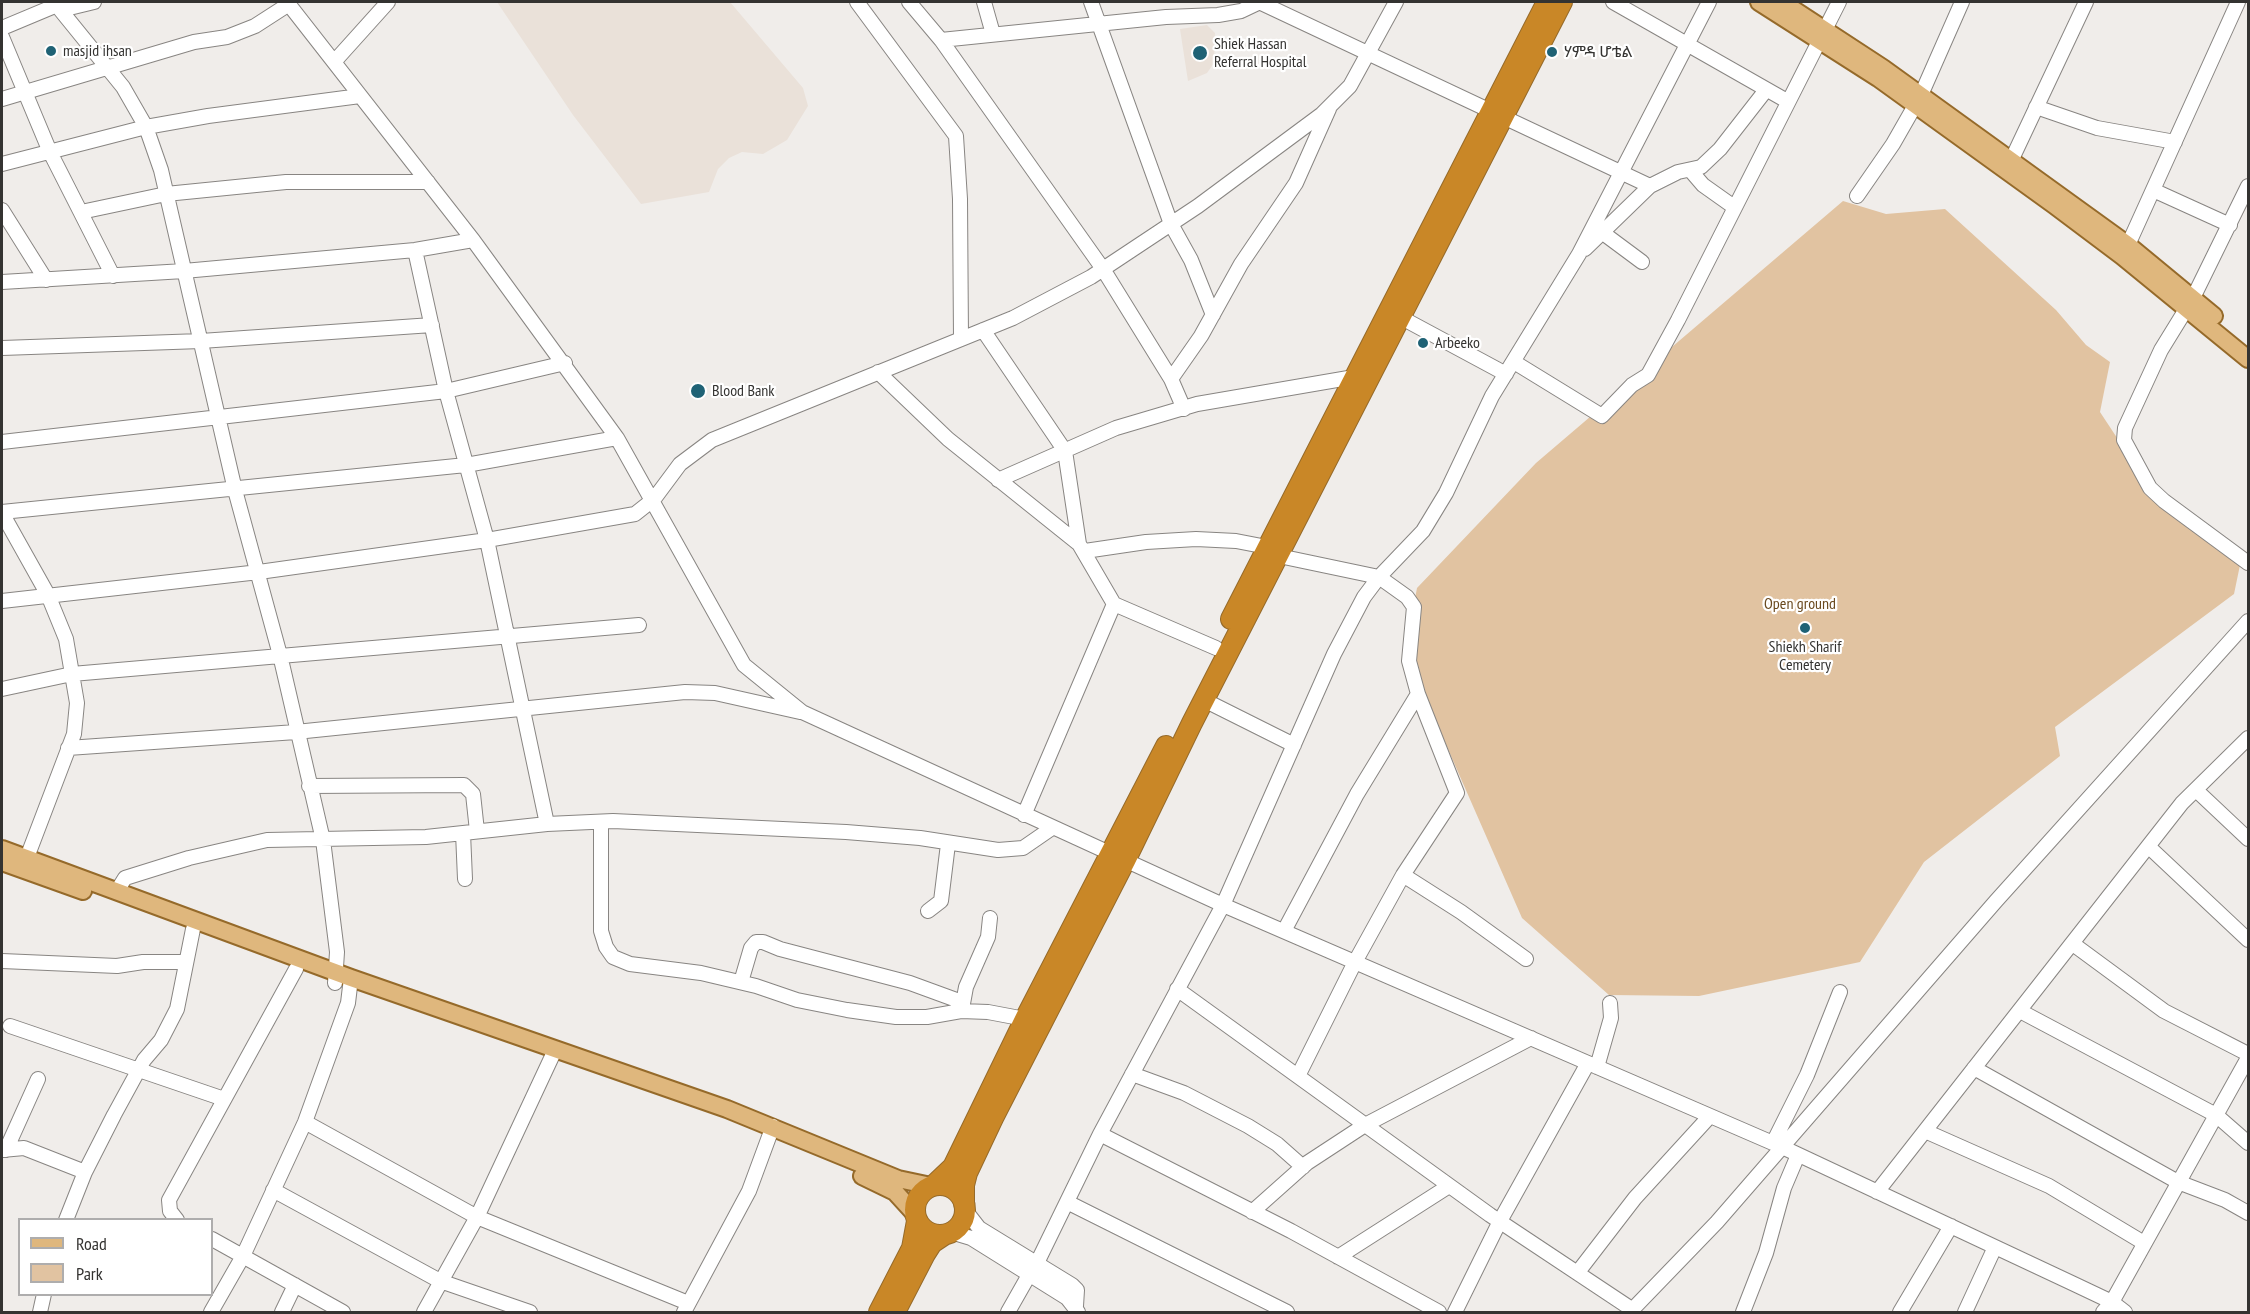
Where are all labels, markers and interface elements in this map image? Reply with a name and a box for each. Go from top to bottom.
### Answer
place label: Shiek Hassan Referral Hospital [1214,34,1306,72]
place label: masjid ihsan [63,41,132,61]
place label: ሃምዳ ሆቴል [1564,42,1632,62]
marker: masjid ihsan [44,44,58,58]
marker: Shiek Hassan Referral Hospital [1191,44,1209,62]
marker: ሃምዳ ሆቴል [1545,45,1559,59]
place label: Arbeeko [1435,333,1480,353]
marker: Arbeeko [1416,336,1430,350]
place label: Blood Bank [712,381,775,401]
marker: Blood Bank [689,382,707,400]
park label: Open ground [1764,594,1836,614]
marker: Shiekh Sharif Cemetery [1798,621,1812,635]
place label: Shiekh Sharif Cemetery [1769,637,1841,675]
legend [18,1218,213,1296]
text: Road [76,1232,107,1255]
text: Park [76,1262,103,1285]

